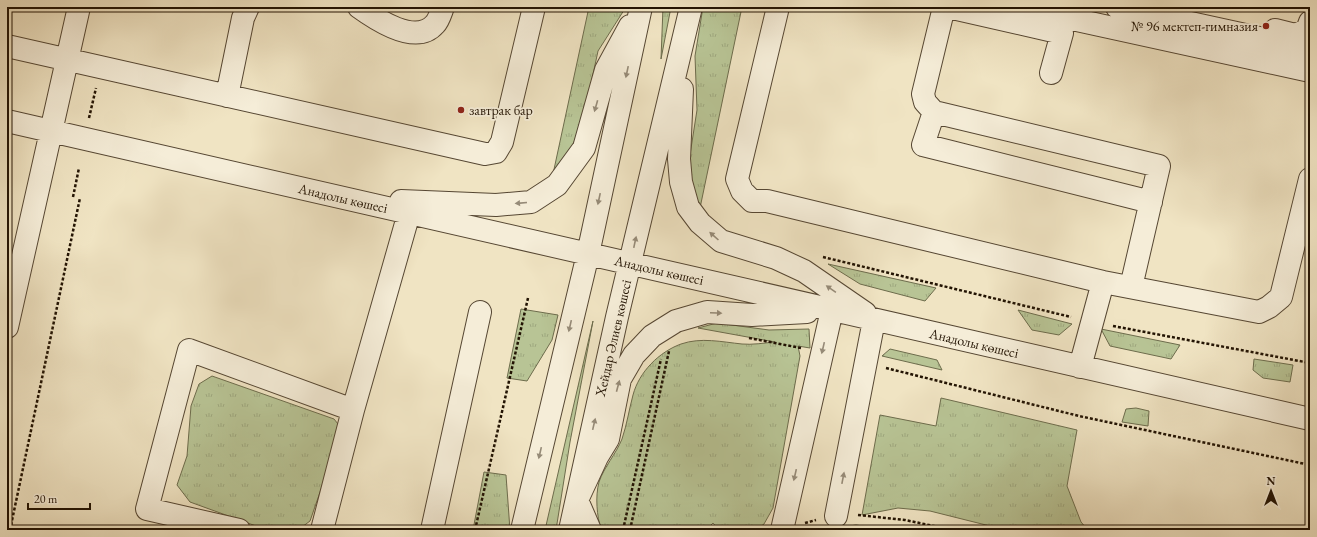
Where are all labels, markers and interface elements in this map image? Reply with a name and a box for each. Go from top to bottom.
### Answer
place label: № 96 мектеп-гимназия [1131,17,1258,35]
marker: № 96 мектеп-гимназия [1261,21,1271,31]
one-way arrow [623,66,629,79]
place label: завтрак бар [469,101,533,119]
one-way arrow [593,101,599,113]
marker: завтрак бар [456,105,466,115]
street label: Анадолы көшесі [296,179,390,217]
one-way arrow [596,193,602,206]
one-way arrow [515,199,527,206]
one-way arrow [709,231,719,240]
one-way arrow [633,236,639,249]
street label: Анадолы көшесі [612,251,706,289]
street label: Хейдар Әлиев көшесі [591,277,635,399]
one-way arrow [825,285,836,293]
one-way arrow [710,309,722,316]
one-way arrow [567,320,573,332]
street label: Анадолы көшесі [927,324,1021,362]
one-way arrow [820,342,826,354]
one-way arrow [616,380,622,392]
one-way arrow [591,417,597,430]
one-way arrow [537,447,543,459]
one-way arrow [791,469,797,481]
north arrow [1251,471,1291,511]
one-way arrow [840,472,846,484]
text: N [1267,474,1276,488]
scale bar [28,485,90,511]
text: 20 m [34,491,58,507]

